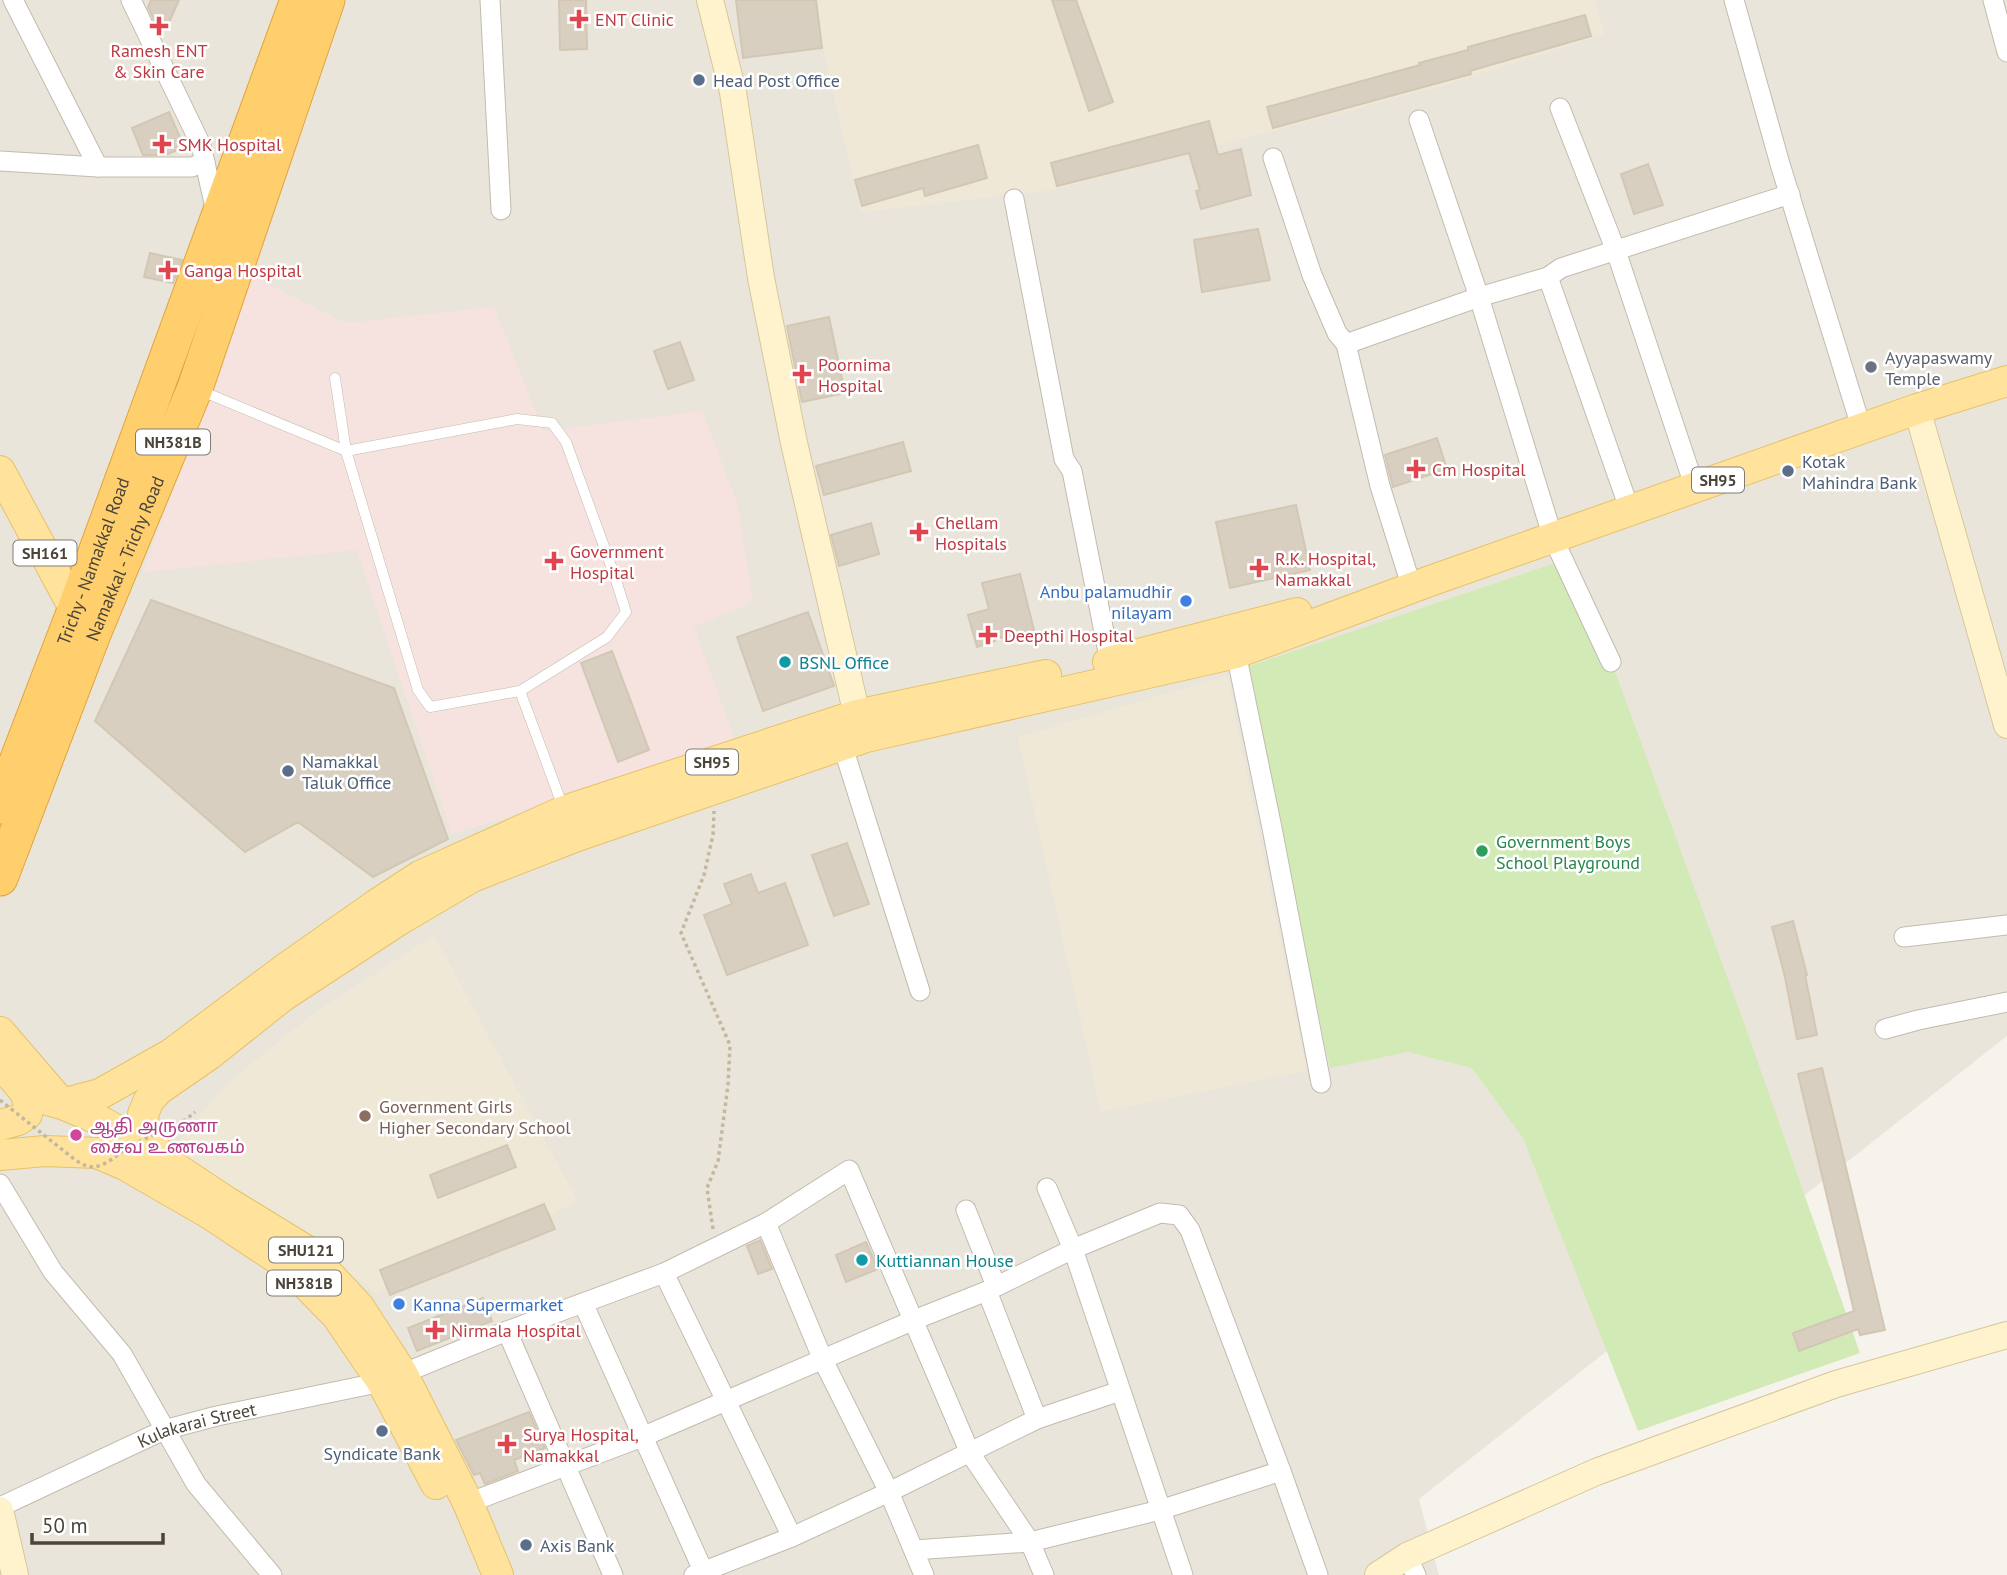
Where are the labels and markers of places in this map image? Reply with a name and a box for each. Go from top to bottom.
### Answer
place label: ENT Clinic [595,8,674,31]
marker: ENT Clinic [569,9,589,29]
marker: Ramesh ENT & Skin Care [149,16,169,36]
place label: Ramesh ENT & Skin Care [110,39,208,83]
place label: Head Post Office [713,69,840,92]
marker: Head Post Office [691,72,707,88]
place label: SMK Hospital [178,133,282,156]
marker: SMK Hospital [152,134,172,154]
place label: Ganga Hospital [184,259,302,282]
marker: Ganga Hospital [158,260,178,280]
place label: Ayyapaswamy Temple [1885,346,1993,390]
place label: Poornima Hospital [818,353,891,397]
marker: Ayyapaswamy Temple [1863,359,1879,375]
marker: Poornima Hospital [792,364,812,384]
place label: Kotak Mahindra Bank [1802,450,1918,494]
place label: Cm Hospital [1432,458,1526,481]
marker: Cm Hospital [1406,459,1426,479]
marker: Kotak Mahindra Bank [1780,463,1796,479]
place label: Chellam Hospitals [935,511,1007,555]
marker: Chellam Hospitals [909,522,929,542]
place label: Government Hospital [570,540,664,584]
place label: R.K. Hospital, Namakkal [1275,547,1376,591]
marker: Government Hospital [544,551,564,571]
marker: R.K. Hospital, Namakkal [1249,558,1269,578]
place label: Anbu palamudhir nilayam [1040,580,1172,624]
marker: Anbu palamudhir nilayam [1178,593,1194,609]
place label: Deepthi Hospital [1004,624,1134,647]
marker: Deepthi Hospital [978,625,998,645]
place label: BSNL Office [799,651,889,674]
marker: BSNL Office [777,654,793,670]
place label: Namakkal Taluk Office [302,750,392,794]
marker: Namakkal Taluk Office [280,763,296,779]
place label: Government Boys School Playground [1496,830,1640,874]
marker: Government Boys School Playground [1474,843,1490,859]
place label: Government Girls Higher Secondary School [379,1095,571,1139]
marker: Government Girls Higher Secondary School [357,1108,373,1124]
place label: ஆதி அருணா சைவ உணவகம் [90,1114,245,1158]
marker: ஆதி அருணா சைவ உணவகம் [68,1127,84,1143]
place label: Kuttiannan House [876,1249,1014,1272]
marker: Kuttiannan House [854,1252,870,1268]
place label: Kanna Supermarket [413,1293,563,1316]
marker: Kanna Supermarket [391,1296,407,1312]
place label: Nirmala Hospital [451,1319,582,1342]
marker: Nirmala Hospital [425,1320,445,1340]
marker: Syndicate Bank [374,1423,390,1439]
place label: Surya Hospital, Namakkal [523,1423,639,1467]
marker: Surya Hospital, Namakkal [497,1434,517,1454]
place label: Syndicate Bank [323,1442,441,1465]
place label: Axis Bank [540,1534,615,1557]
marker: Axis Bank [518,1537,534,1553]

